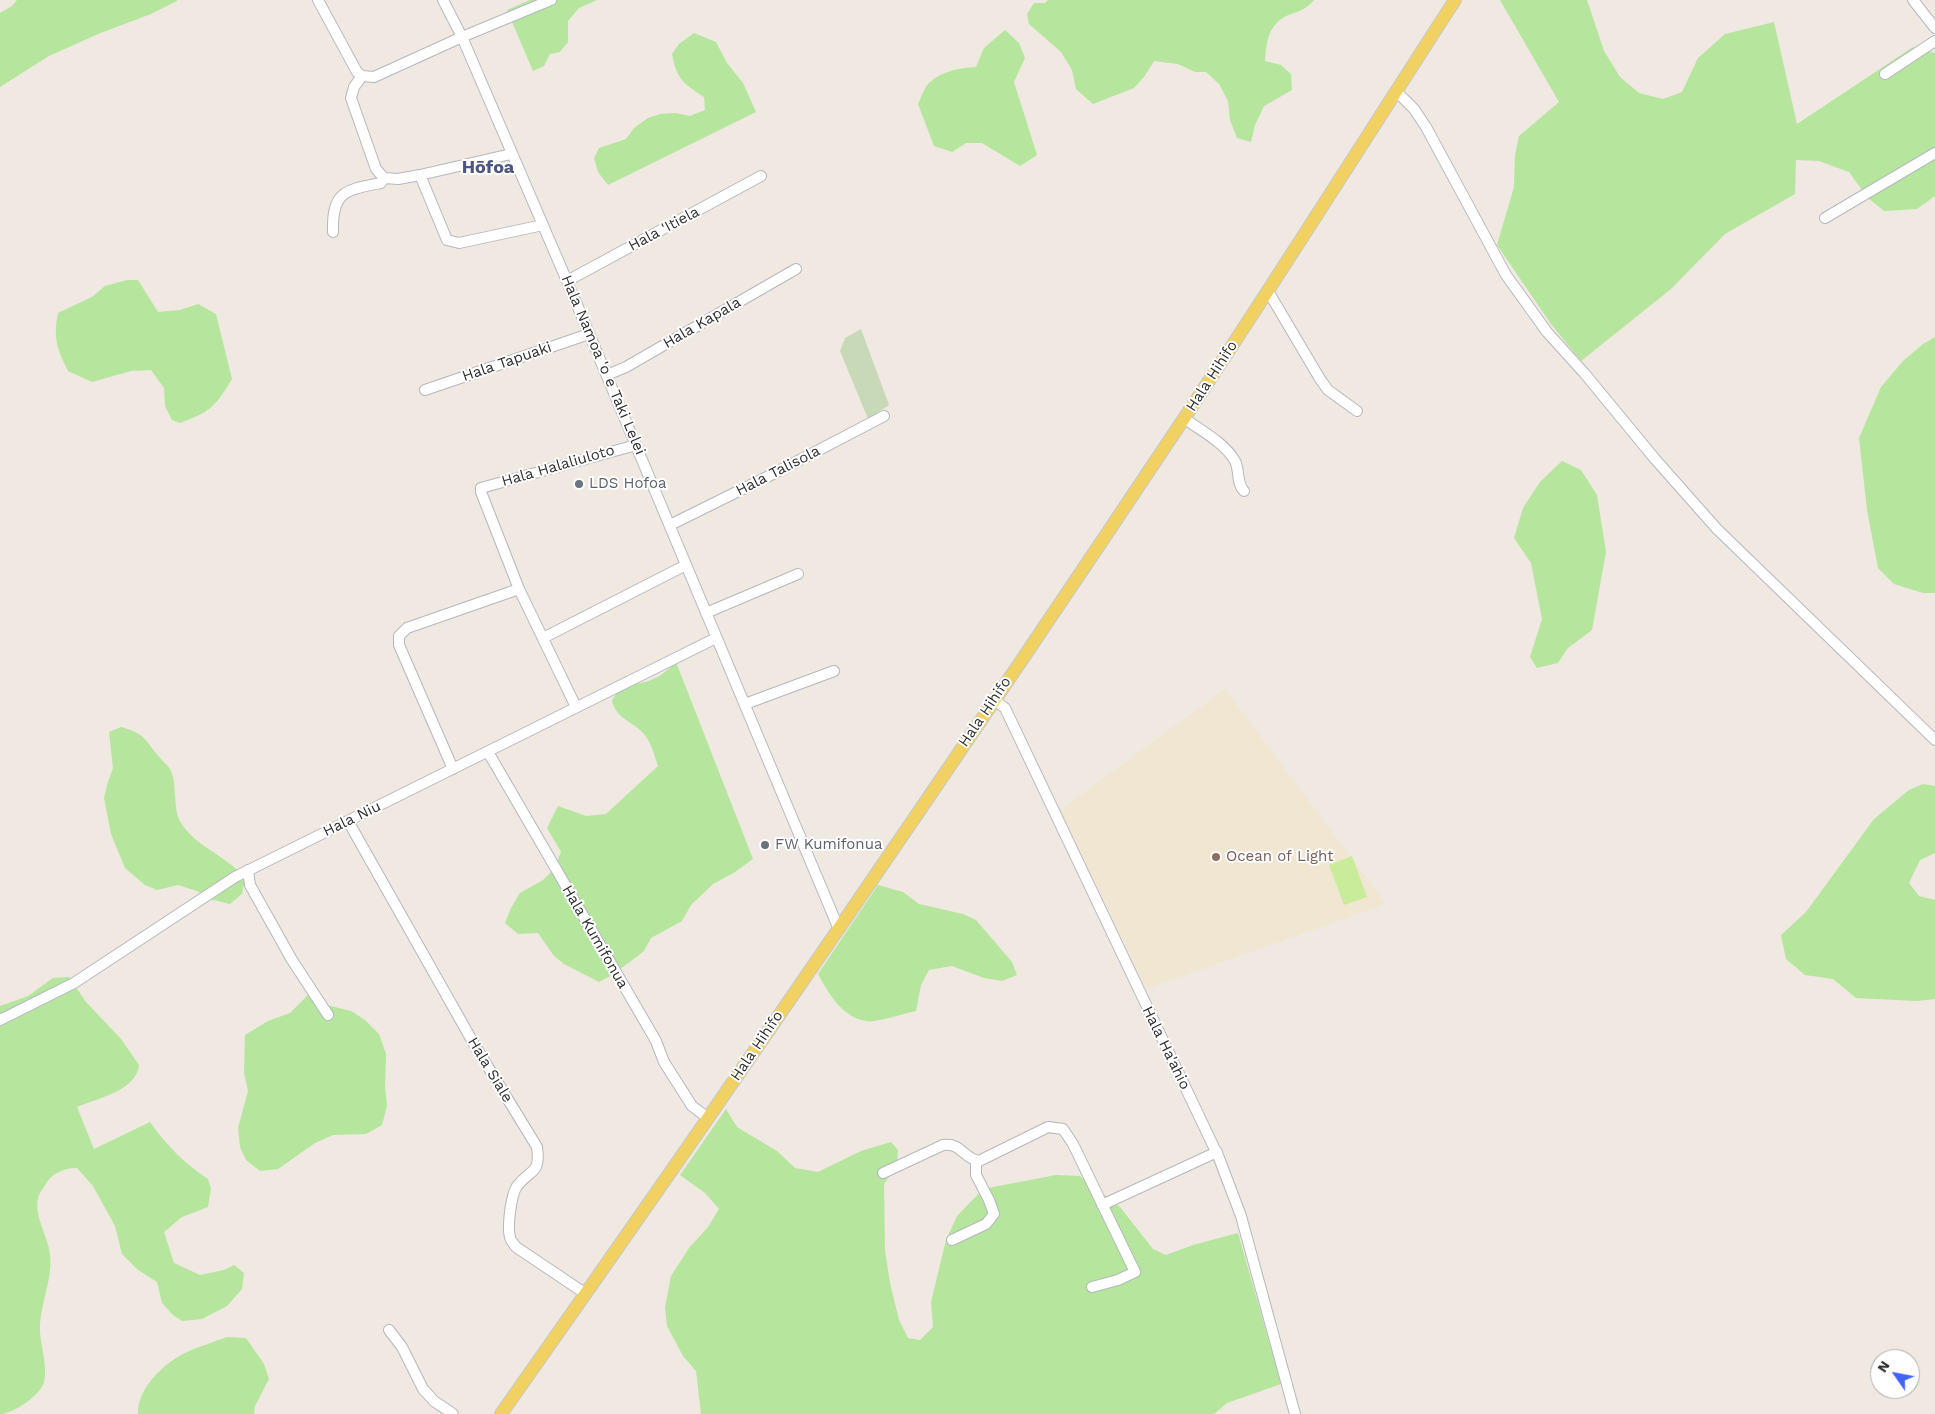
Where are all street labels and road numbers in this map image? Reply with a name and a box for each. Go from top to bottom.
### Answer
street label: Hala 'Itiela [626,203,702,255]
street label: Hala Namoa 'o e Taki Lelei [557,273,649,457]
street label: Hala Kapala [660,294,744,352]
street label: Hala Hihifo [1183,337,1241,415]
street label: Hala Tapuaki [460,338,554,386]
street label: Hala Halaliuloto [499,441,617,491]
street label: Hala Talisola [733,442,823,500]
street label: Hala Hihifo [955,674,1015,750]
street label: Hala Niu [320,797,384,841]
street label: Hala Kumifonua [558,882,632,992]
street label: Hala Ha'ahio [1138,1003,1194,1093]
street label: Hala Hihifo [727,1008,787,1084]
street label: Hala Siale [464,1034,516,1106]

